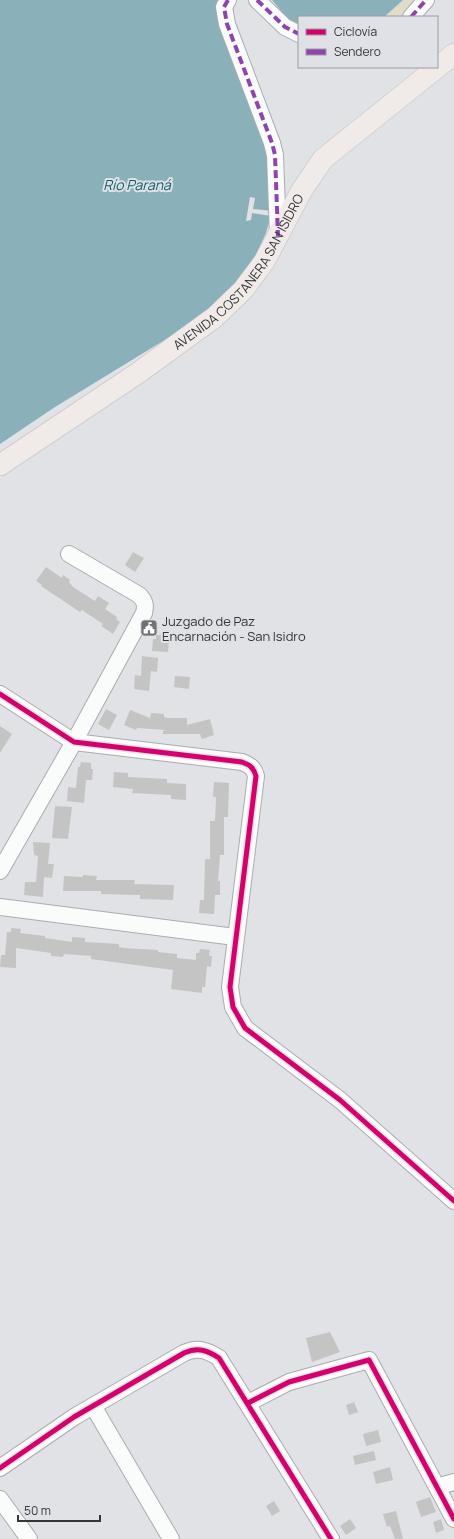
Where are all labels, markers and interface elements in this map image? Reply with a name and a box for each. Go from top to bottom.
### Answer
legend [298,16,438,68]
text: Ciclovía [334,23,377,40]
text: Sendero [334,43,381,60]
water label: Río Paraná [103,175,172,194]
street label: AVENIDA COSTANERA SAN ISIDRO [169,190,308,354]
place label: Juzgado de Paz Encarnación - San Isidro [162,612,306,645]
public building icon: Juzgado de Paz Encarnación - San Isidro [139,618,159,638]
scale bar [18,1497,100,1523]
text: 50 m [24,1502,51,1519]

